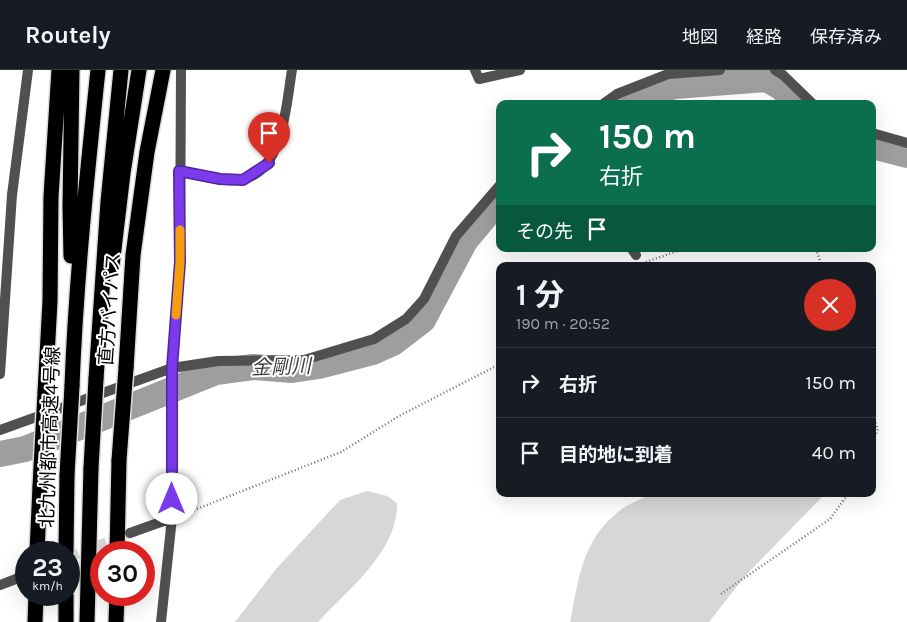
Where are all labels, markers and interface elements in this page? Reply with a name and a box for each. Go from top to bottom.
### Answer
text: Routely [25,21,111,49]
text: 地図 [682,26,718,48]
text: 経路 [746,26,782,48]
text: 保存済み [810,26,882,48]
pin [248,112,290,163]
text: 150 m [599,116,696,157]
icon: arrive [255,119,283,147]
icon: right [516,120,581,185]
text: 右折 [599,164,643,190]
icon: arrive [583,215,611,243]
text: その先 [516,221,573,243]
street label: 直方バイパス [95,252,125,366]
text: 1 分 [516,277,564,313]
button: close [804,279,856,331]
text: 190 m · 20:52 [516,314,610,333]
street label: 北九州都市高速4号線 [36,346,64,528]
water label: 金剛川 [251,354,313,380]
icon: right [516,369,544,397]
text: 150 m [805,372,856,394]
text: 右折 [559,374,597,396]
icon: arrive [516,439,544,467]
text: 40 m [812,442,856,464]
text: 目的地に到着 [559,444,673,466]
position arrow [145,472,197,524]
speed limit sign: 30 [90,541,155,606]
text: 23 [32,553,63,582]
text: km/h [32,579,63,593]

